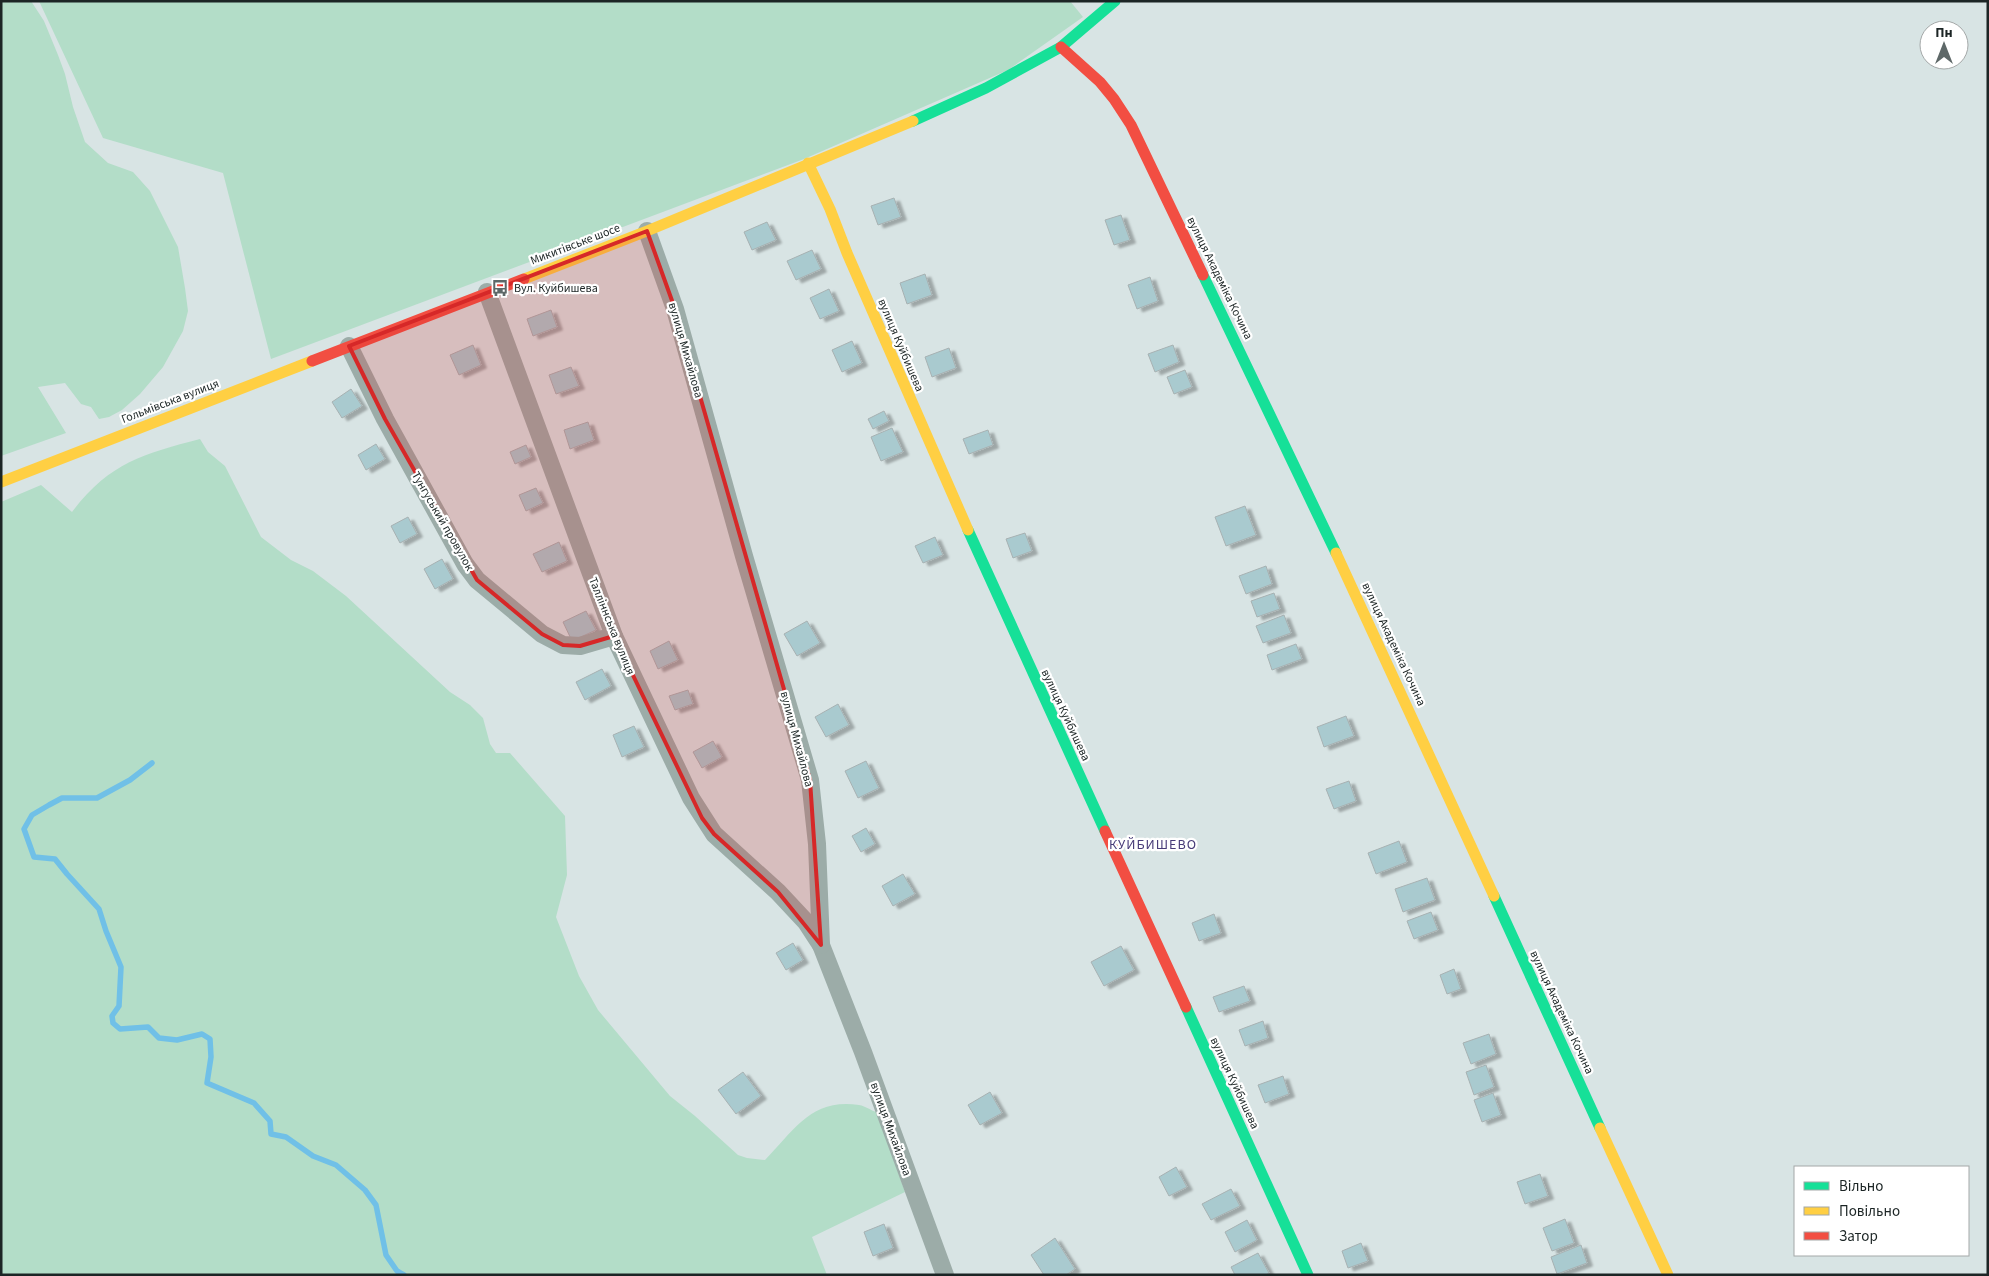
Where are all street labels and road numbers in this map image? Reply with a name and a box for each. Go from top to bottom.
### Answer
street label: вулиця Академіка Кочина [1182,214,1257,342]
street label: Микитівське шосе [528,220,623,269]
street label: вулиця Куйбишева [873,296,928,394]
street label: вулиця Михайлова [664,300,707,400]
street label: Гольмівська вулиця [119,375,221,428]
street label: Тунгуський провулок [407,468,478,574]
street label: Талліннська вулиця [584,575,639,678]
street label: вулиця Академіка Кочина [1357,580,1430,709]
street label: вулиця Куйбишева [1037,667,1094,764]
street label: вулиця Михайлова [776,689,817,789]
street label: вулиця Академіка Кочина [1525,948,1598,1077]
street label: вулиця Куйбишева [1206,1035,1263,1132]
street label: вулиця Михайлова [866,1080,915,1178]

